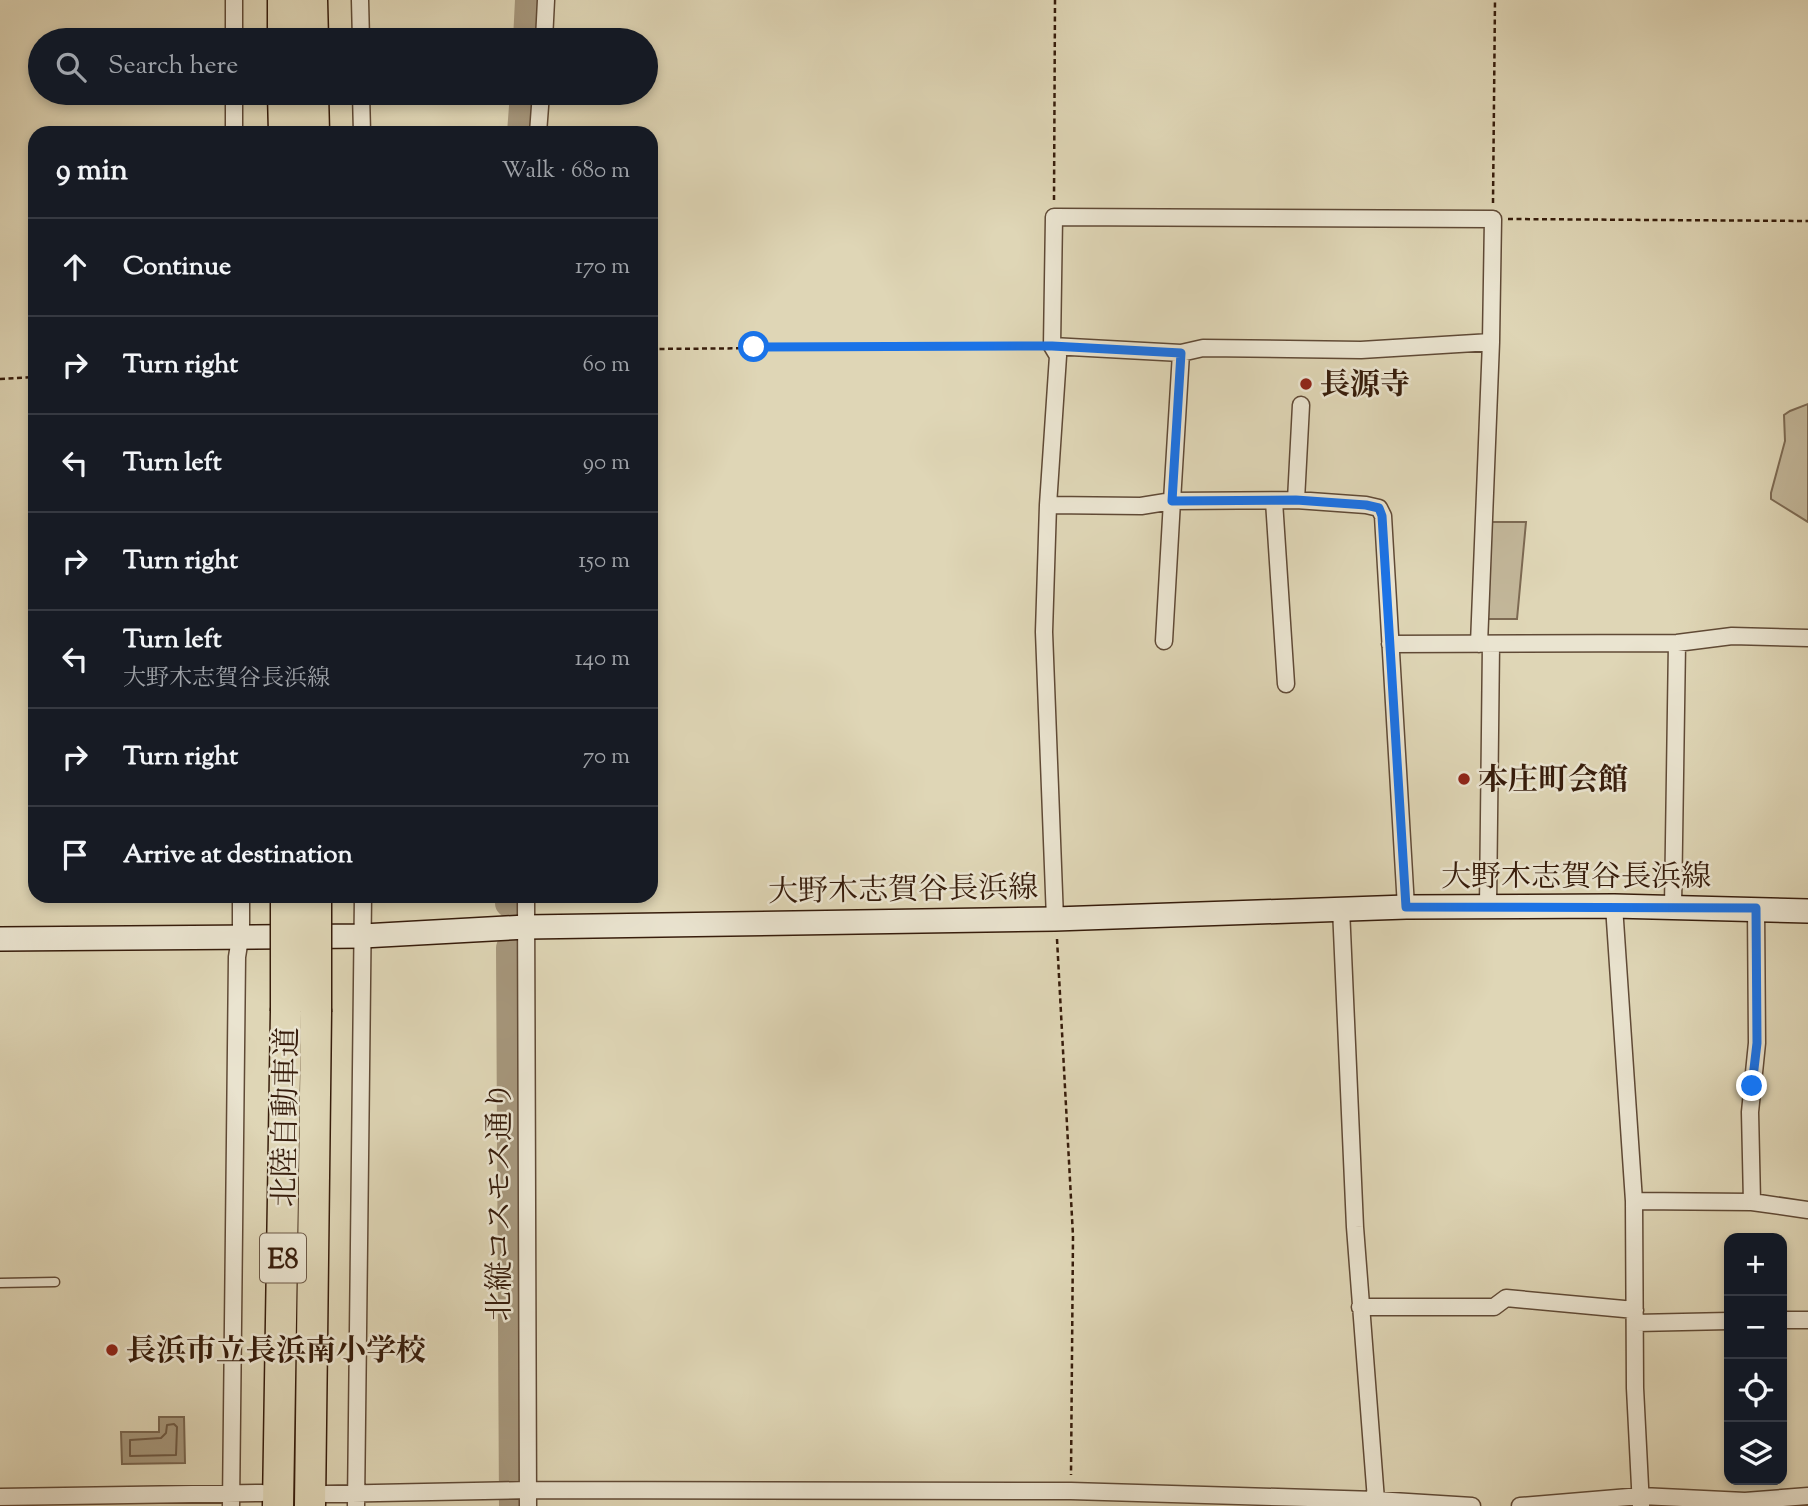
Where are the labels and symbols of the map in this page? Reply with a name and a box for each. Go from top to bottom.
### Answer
route start [738,331,769,362]
place label: 長源寺 [1320,365,1410,408]
marker: 長源寺 [1298,376,1314,392]
place label: 本庄町会館 [1478,760,1628,803]
marker: 本庄町会館 [1456,771,1472,787]
street label: 大野木志賀谷長浜線 [1441,857,1711,900]
street label: 大野木志賀谷長浜線 [768,868,1038,915]
street label: 北陸自動車道 [264,1027,311,1207]
route end [1736,1070,1767,1101]
street label: 北縦コスモス通り [480,1081,523,1321]
road number: E8 [260,1234,306,1282]
place label: 長浜市立長浜南小学校 [126,1331,426,1374]
marker: 長浜市立長浜南小学校 [104,1342,120,1358]

